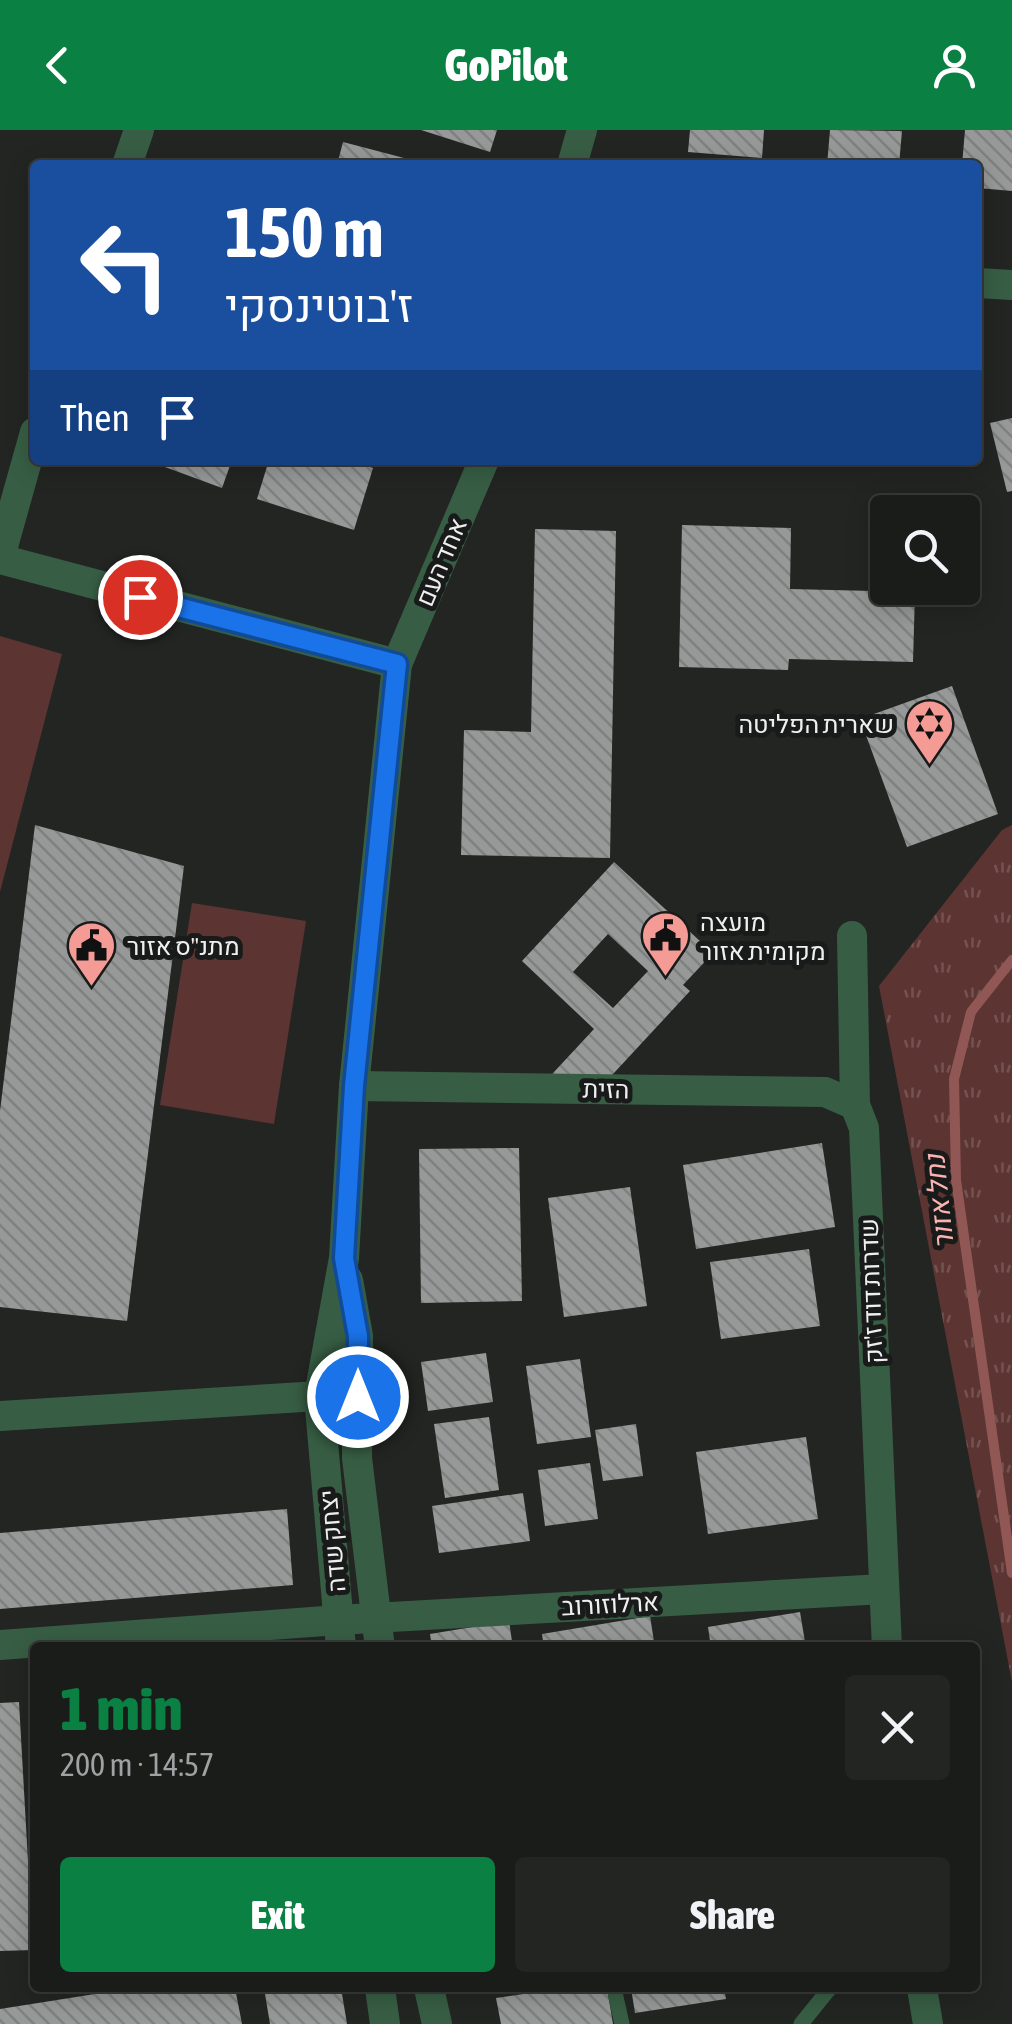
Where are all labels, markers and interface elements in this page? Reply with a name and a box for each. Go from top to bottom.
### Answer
icon: back [30,38,85,93]
icon: person [927,38,982,93]
text: GoPilot [445,39,567,91]
text: 150 m [225,192,384,272]
icon: left [60,200,190,330]
text: ז'בוטינסקי [225,280,413,332]
icon: arrive [150,390,205,445]
text: Then [60,396,130,439]
map controls [870,495,980,605]
button: search [870,495,980,605]
street label: אחד העם [410,514,472,610]
pin [98,555,183,640]
icon: arrive [113,570,168,625]
synagogue icon: שארית הפליטה [903,698,955,766]
place label: שארית הפליטה [738,710,894,738]
place label: מועצה מקומית אזור [700,908,826,965]
public building icon: מועצה מקומית אזור [639,910,691,978]
public building icon: מתנ"ס אזור [66,920,118,988]
place label: מתנ"ס אזור [127,932,240,960]
street label: הזית [582,1075,630,1103]
water label: נחל אזור [918,1151,960,1251]
street label: שדרות דוד ז'זק [854,1218,888,1364]
position arrow [306,1345,410,1449]
street label: יצחק שדה [314,1489,350,1593]
street label: ארלוזורוב [561,1587,659,1621]
text: 1 min [60,1674,183,1743]
button: close [845,1675,950,1780]
text: 200 m · 14:57 [60,1746,214,1783]
button: Exit [60,1857,495,1972]
button: Share [515,1857,950,1972]

